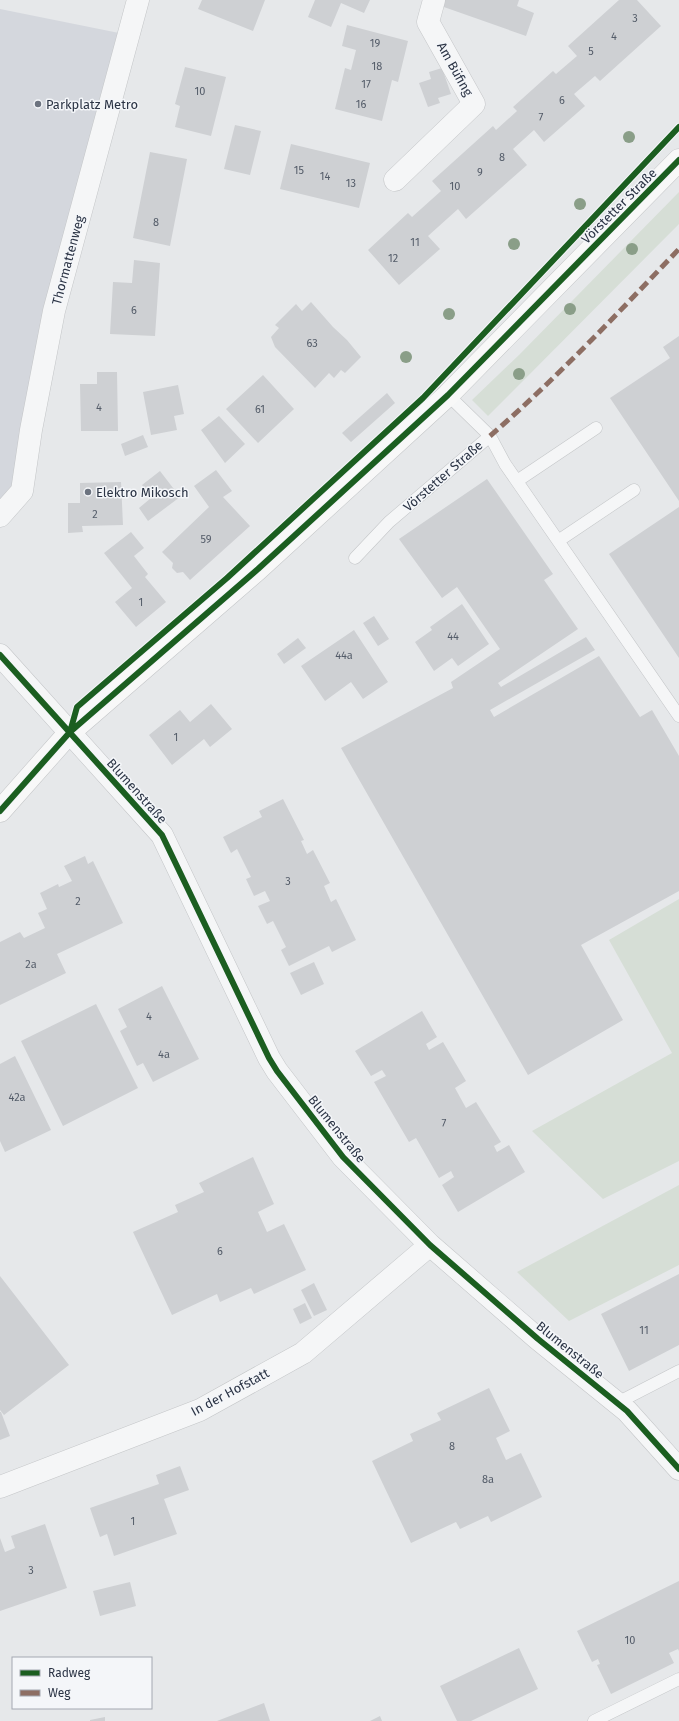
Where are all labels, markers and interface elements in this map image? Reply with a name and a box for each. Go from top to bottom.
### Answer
house number: 3 [632,12,638,25]
house number: 4 [611,30,617,43]
house number: 19 [370,37,380,50]
street label: Am Büfing [434,39,476,99]
house number: 5 [588,45,594,58]
house number: 18 [372,60,382,73]
house number: 17 [361,78,371,91]
house number: 10 [195,85,205,98]
house number: 6 [559,94,565,107]
place label: Parkplatz Metro [46,97,138,112]
house number: 16 [356,98,366,111]
marker: Parkplatz Metro [33,99,43,109]
house number: 7 [539,111,544,124]
house number: 8 [499,151,505,164]
house number: 15 [294,164,305,177]
street label: Vörstetter Straße [578,165,660,247]
house number: 9 [477,166,483,179]
house number: 14 [320,170,330,183]
house number: 13 [346,177,356,190]
house number: 10 [450,180,460,193]
street label: Thormattenweg [49,213,87,306]
house number: 8 [153,216,159,229]
house number: 11 [410,236,420,249]
house number: 12 [388,252,398,265]
house number: 6 [131,304,137,317]
house number: 63 [306,337,318,350]
house number: 4 [96,401,102,414]
house number: 61 [255,403,265,416]
street label: Vörstetter Straße [400,438,486,514]
place label: Elektro Mikosch [96,485,189,500]
marker: Elektro Mikosch [83,487,93,497]
house number: 2 [92,508,98,521]
house number: 59 [200,533,212,546]
house number: 1 [139,596,143,609]
house number: 44 [447,630,459,643]
house number: 44a [335,649,353,662]
house number: 1 [174,731,178,744]
street label: Blumenstraße [104,755,170,827]
house number: 3 [285,875,291,888]
house number: 2 [75,895,81,908]
house number: 2a [25,958,37,971]
house number: 4 [146,1010,152,1023]
house number: 4a [158,1048,170,1061]
house number: 42a [9,1091,25,1104]
street label: Blumenstraße [305,1092,369,1166]
house number: 7 [442,1117,447,1130]
house number: 6 [217,1245,223,1258]
street label: Blumenstraße [533,1318,607,1382]
house number: 11 [639,1324,649,1337]
street label: In der Hofstatt [188,1365,272,1419]
house number: 8 [449,1440,455,1453]
house number: 8a [482,1473,494,1486]
house number: 1 [131,1515,135,1528]
house number: 3 [28,1564,34,1577]
house number: 10 [625,1634,635,1647]
legend [12,1657,152,1709]
text: Radweg [48,1666,91,1680]
text: Weg [48,1686,71,1700]

